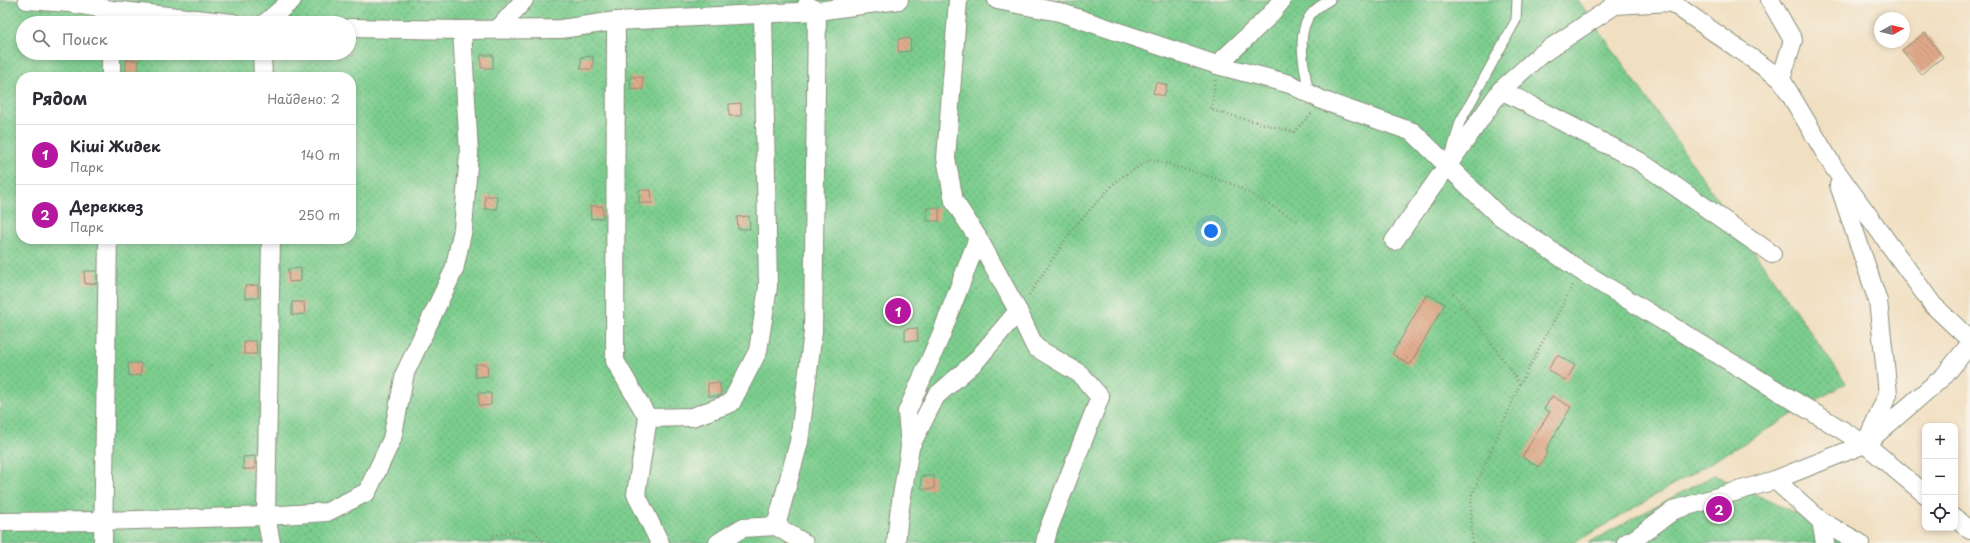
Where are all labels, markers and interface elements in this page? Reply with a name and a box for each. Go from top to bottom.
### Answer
north arrow [1874,12,1910,48]
search box [16,16,356,60]
icon: search [30,27,52,49]
text: Поиск [62,27,108,50]
text: Рядом [32,85,87,111]
text: Найдено: 2 [267,89,340,108]
text: Кіші Жидек [70,134,161,157]
text: 1 [42,145,48,164]
text: 140 m [301,145,340,164]
text: Парк [70,157,104,176]
text: Дереккөз [70,194,143,217]
text: 2 [40,205,50,224]
text: 250 m [298,205,340,224]
text: Парк [70,217,104,236]
your location [1201,221,1221,241]
pin: 1 [885,296,911,326]
map controls [1922,423,1958,531]
button: + [1922,423,1958,459]
button: − [1922,459,1958,495]
pin: 2 [1706,494,1732,524]
button: locate [1922,495,1958,531]

